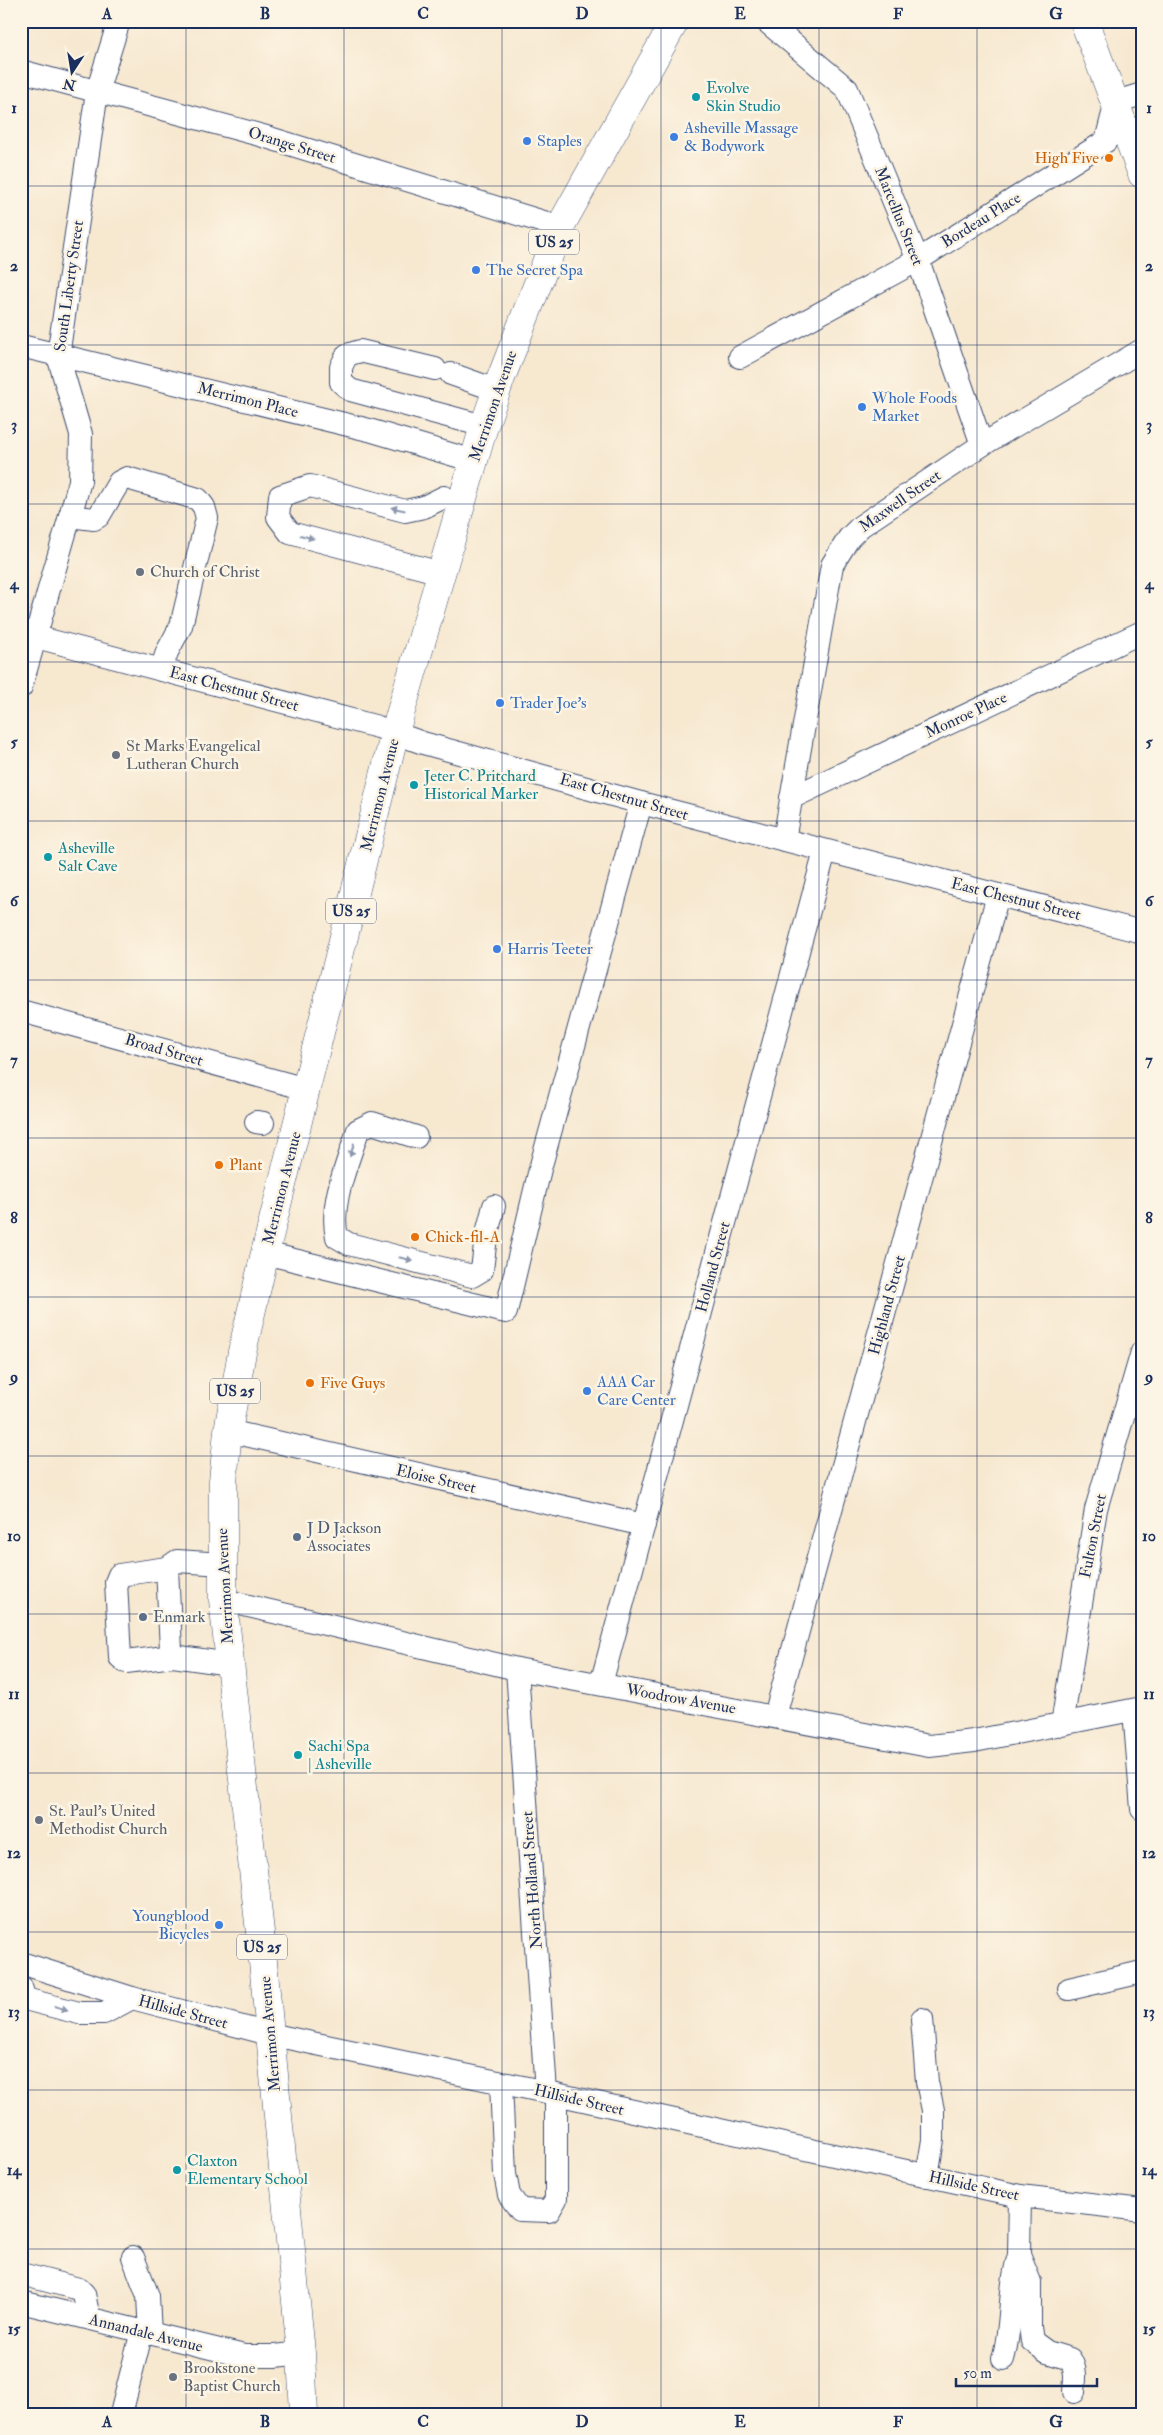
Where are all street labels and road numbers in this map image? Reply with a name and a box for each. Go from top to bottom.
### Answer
street label: Orange Street [246,122,338,168]
street label: Marcellus Street [870,164,928,268]
street label: Bordeau Place [938,188,1025,252]
street label: South Liberty Street [50,219,88,353]
road number: US 25 [529,230,579,254]
street label: Merrimon Avenue [465,348,521,464]
street label: Merrimon Place [196,378,301,422]
street label: Maxwell Street [855,465,945,537]
street label: East Chestnut Street [167,662,301,716]
street label: Monroe Place [922,687,1010,743]
street label: Merrimon Avenue [356,736,404,854]
street label: East Chestnut Street [557,769,691,825]
street label: East Chestnut Street [949,873,1083,925]
road number: US 25 [326,898,376,924]
street label: Broad Street [123,1029,205,1071]
street label: Merrimon Avenue [258,1129,306,1247]
street label: Holland Street [691,1219,735,1315]
street label: Highland Street [864,1253,910,1357]
road number: US 25 [210,1378,260,1404]
street label: Eloise Street [394,1460,478,1498]
street label: Fulton Street [1075,1492,1111,1580]
street label: Merrimon Avenue [212,1527,238,1644]
street label: Woodrow Avenue [624,1679,738,1719]
street label: North Holland Street [517,1811,547,1949]
road number: US 25 [237,1934,287,1960]
street label: Merrimon Avenue [255,1975,285,2093]
street label: Hillside Street [136,1990,230,2034]
street label: Hillside Street [532,2080,626,2120]
street label: Hillside Street [927,2167,1021,2205]
street label: Annandale Avenue [86,2309,205,2357]

